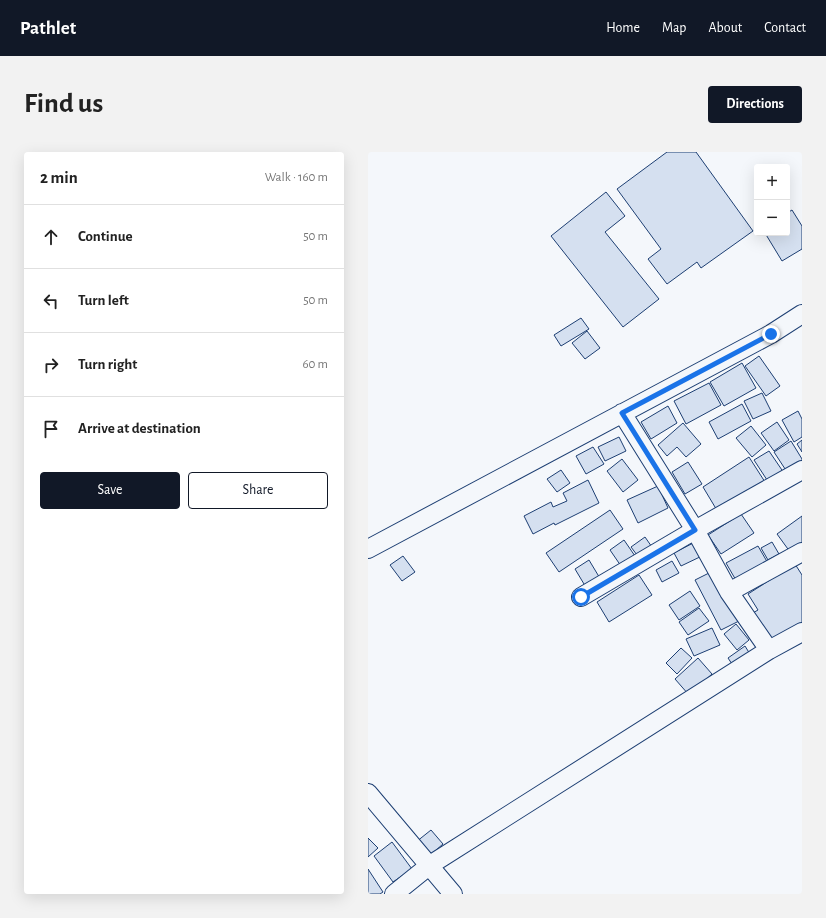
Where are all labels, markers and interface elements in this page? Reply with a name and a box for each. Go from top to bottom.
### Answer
text: Pathlet [20,19,76,38]
text: Home [606,21,640,35]
text: Map [662,21,686,35]
text: About [708,21,742,35]
text: Contact [764,21,806,35]
button: Directions [708,86,802,123]
text: Find us [24,90,103,118]
map controls [754,164,790,236]
button: + [754,164,790,200]
text: 2 min [40,169,78,186]
text: Walk · 160 m [265,171,328,184]
button: − [754,200,790,236]
icon: ahead [40,226,62,248]
text: Continue [78,229,133,244]
text: 50 m [303,230,328,243]
icon: left [40,290,62,312]
text: Turn left [78,293,129,308]
text: 50 m [303,294,328,307]
route end [762,325,780,343]
icon: right [40,354,62,376]
text: Turn right [78,357,137,372]
text: 60 m [302,358,328,371]
icon: arrive [40,418,62,440]
text: Arrive at destination [78,421,201,436]
button: Save [40,472,180,509]
button: Share [188,472,328,509]
route start [572,588,590,606]

